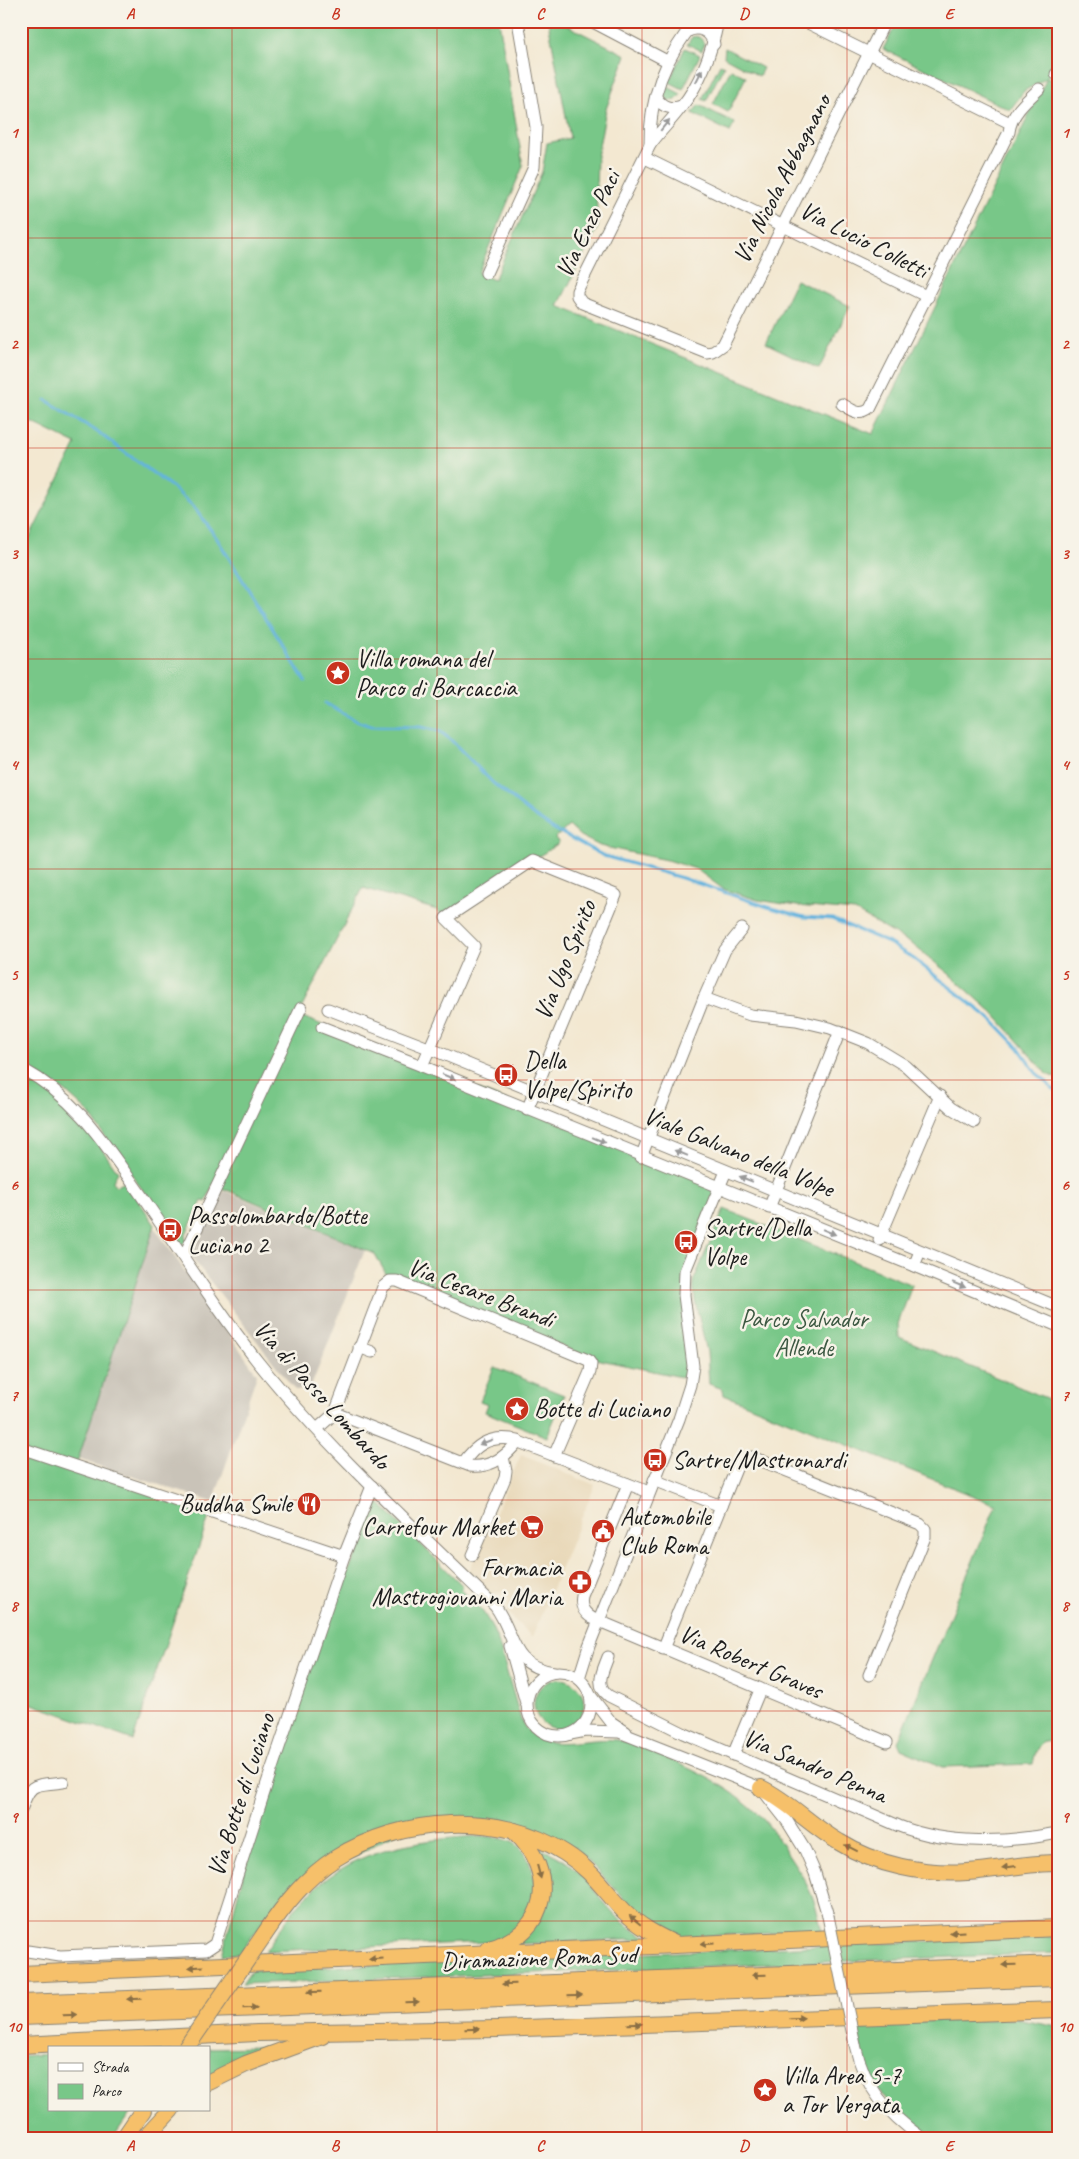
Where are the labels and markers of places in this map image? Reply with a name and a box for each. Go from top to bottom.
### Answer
place label: Villa romana del Parco di Barcaccia [356,643,518,704]
place icon: Villa romana del Parco di Barcaccia [325,660,351,686]
place label: Della Volpe/Spirito [524,1045,633,1106]
bus stop icon: Della Volpe/Spirito [493,1062,519,1088]
place label: Passolombardo/Botte Luciano 2 [188,1200,369,1261]
place label: Sartre/Della Volpe [704,1212,813,1273]
bus stop icon: Passolombardo/Botte Luciano 2 [157,1217,183,1243]
bus stop icon: Sartre/Della Volpe [673,1229,699,1255]
place label: Botte di Luciano [534,1393,671,1425]
place icon: Botte di Luciano [504,1396,530,1422]
place label: Sartre/Mastronardi [672,1444,849,1476]
bus stop icon: Sartre/Mastronardi [642,1447,668,1473]
place label: Buddha Smile [179,1488,294,1520]
restaurant icon: Buddha Smile [296,1491,322,1517]
place label: Automobile Club Roma [620,1501,713,1562]
place label: Carrefour Market [362,1511,517,1543]
supermarket icon: Carrefour Market [519,1514,545,1540]
public building icon: Automobile Club Roma [590,1518,616,1544]
place label: Farmacia Mastrogiovanni Maria [372,1552,565,1613]
pharmacy icon: Farmacia Mastrogiovanni Maria [567,1569,593,1595]
place label: Villa Area 5-7 a Tor Vergata [782,2060,903,2121]
place icon: Villa Area 5-7 a Tor Vergata [752,2077,778,2103]

